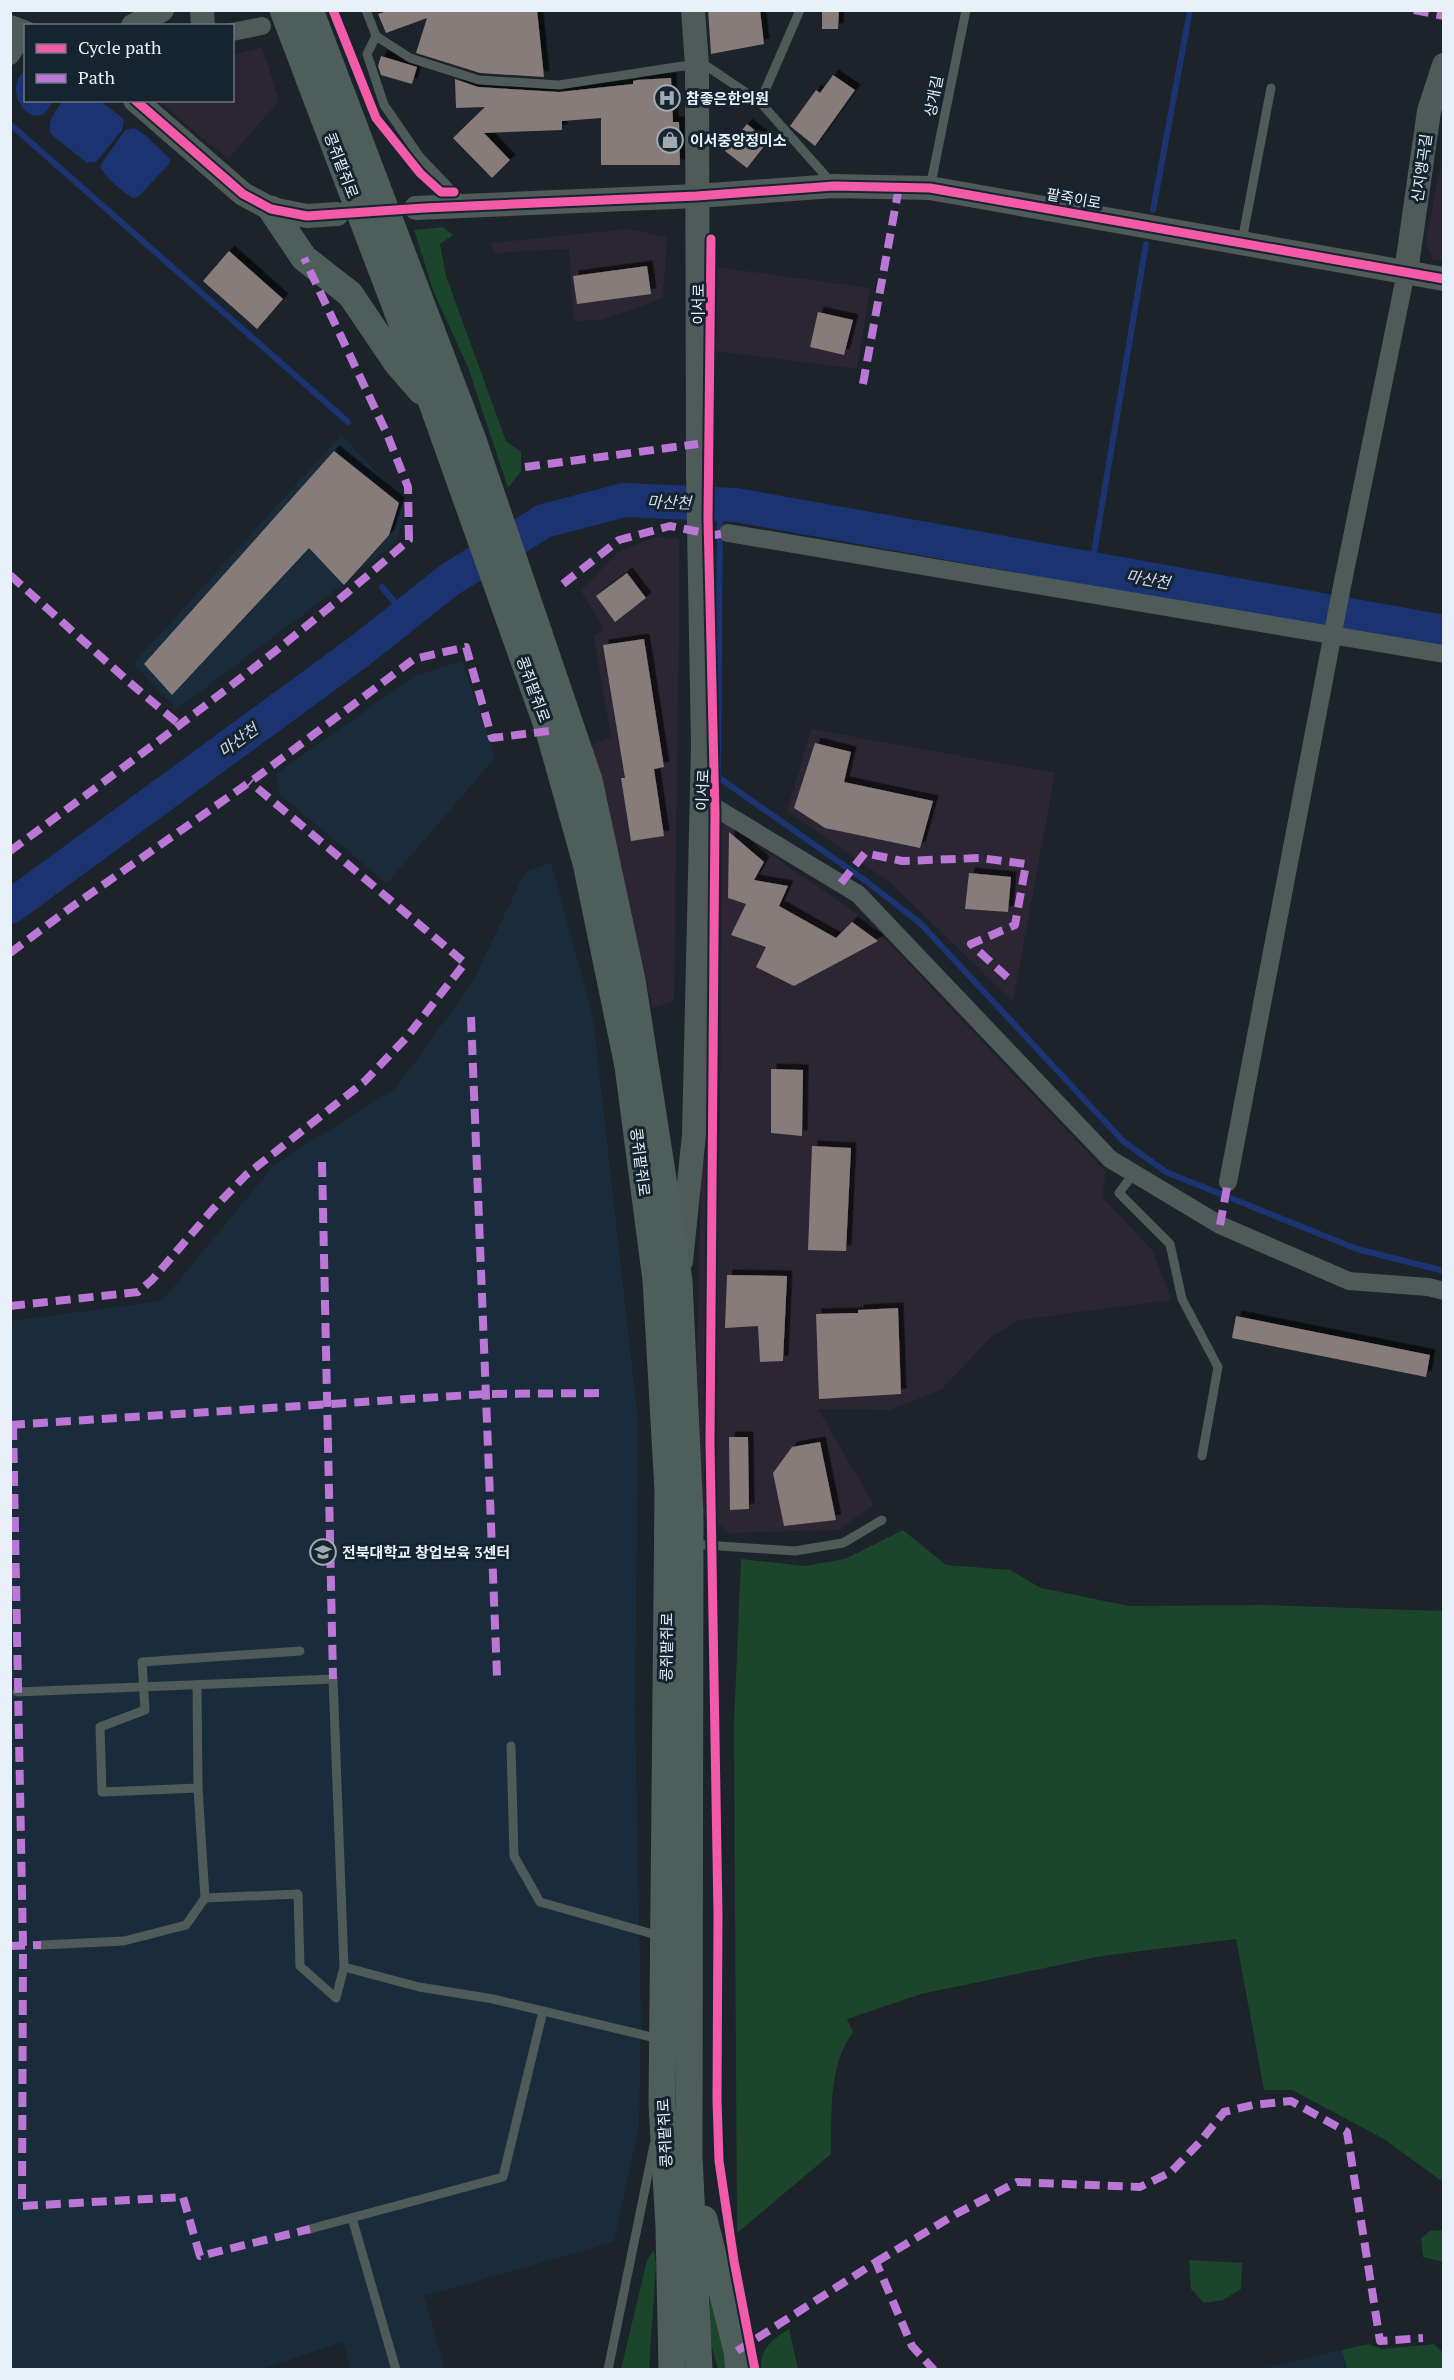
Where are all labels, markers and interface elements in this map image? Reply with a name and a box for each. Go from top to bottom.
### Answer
legend [24,24,234,102]
text: Cycle path [78,35,162,59]
text: Path [78,65,115,89]
street label: 상개길 [919,74,947,118]
hospital icon: 참좋은한의원 [652,83,682,113]
place label: 참좋은한의원 [686,88,769,108]
shop icon: 이서중앙정미소 [655,125,685,155]
street label: 콩쥐팥쥐로 [320,129,364,201]
place label: 이서중앙정미소 [690,130,787,150]
street label: 신지앵곡길 [1406,132,1436,204]
street label: 팥죽이로 [1045,183,1103,213]
street label: 이서로 [688,283,708,325]
water label: 마산천 [647,490,694,514]
water label: 마산천 [1124,564,1174,594]
street label: 콩쥐팥쥐로 [513,653,555,725]
water label: 마산천 [214,717,264,762]
street label: 이서로 [691,769,713,811]
street label: 콩쥐팥쥐로 [627,1127,655,1197]
school or university icon: 전북대학교 창업보육 3센터 [308,1537,338,1567]
place label: 전북대학교 창업보육 3센터 [342,1542,510,1562]
street label: 콩쥐팥쥐로 [655,1612,677,1682]
street label: 콩쥐팥쥐로 [652,2098,676,2168]

